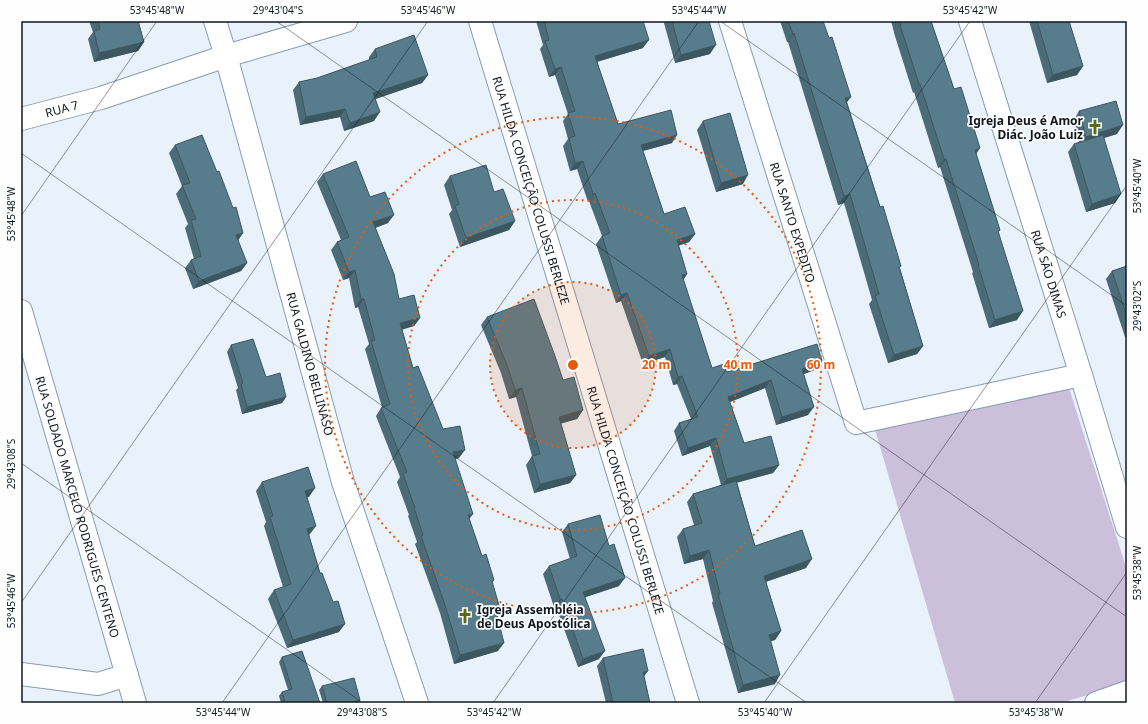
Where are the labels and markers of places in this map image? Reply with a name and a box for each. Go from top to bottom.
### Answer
place label: Igreja Deus é Amor Diác. João Luiz [969,112,1084,143]
church icon: Igreja Deus é Amor Diác. João Luiz [1086,118,1104,136]
centre of rings [566,358,580,372]
place label: Igreja Assembléia de Deus Apostólica [477,601,590,632]
church icon: Igreja Assembléia de Deus Apostólica [456,607,474,625]

